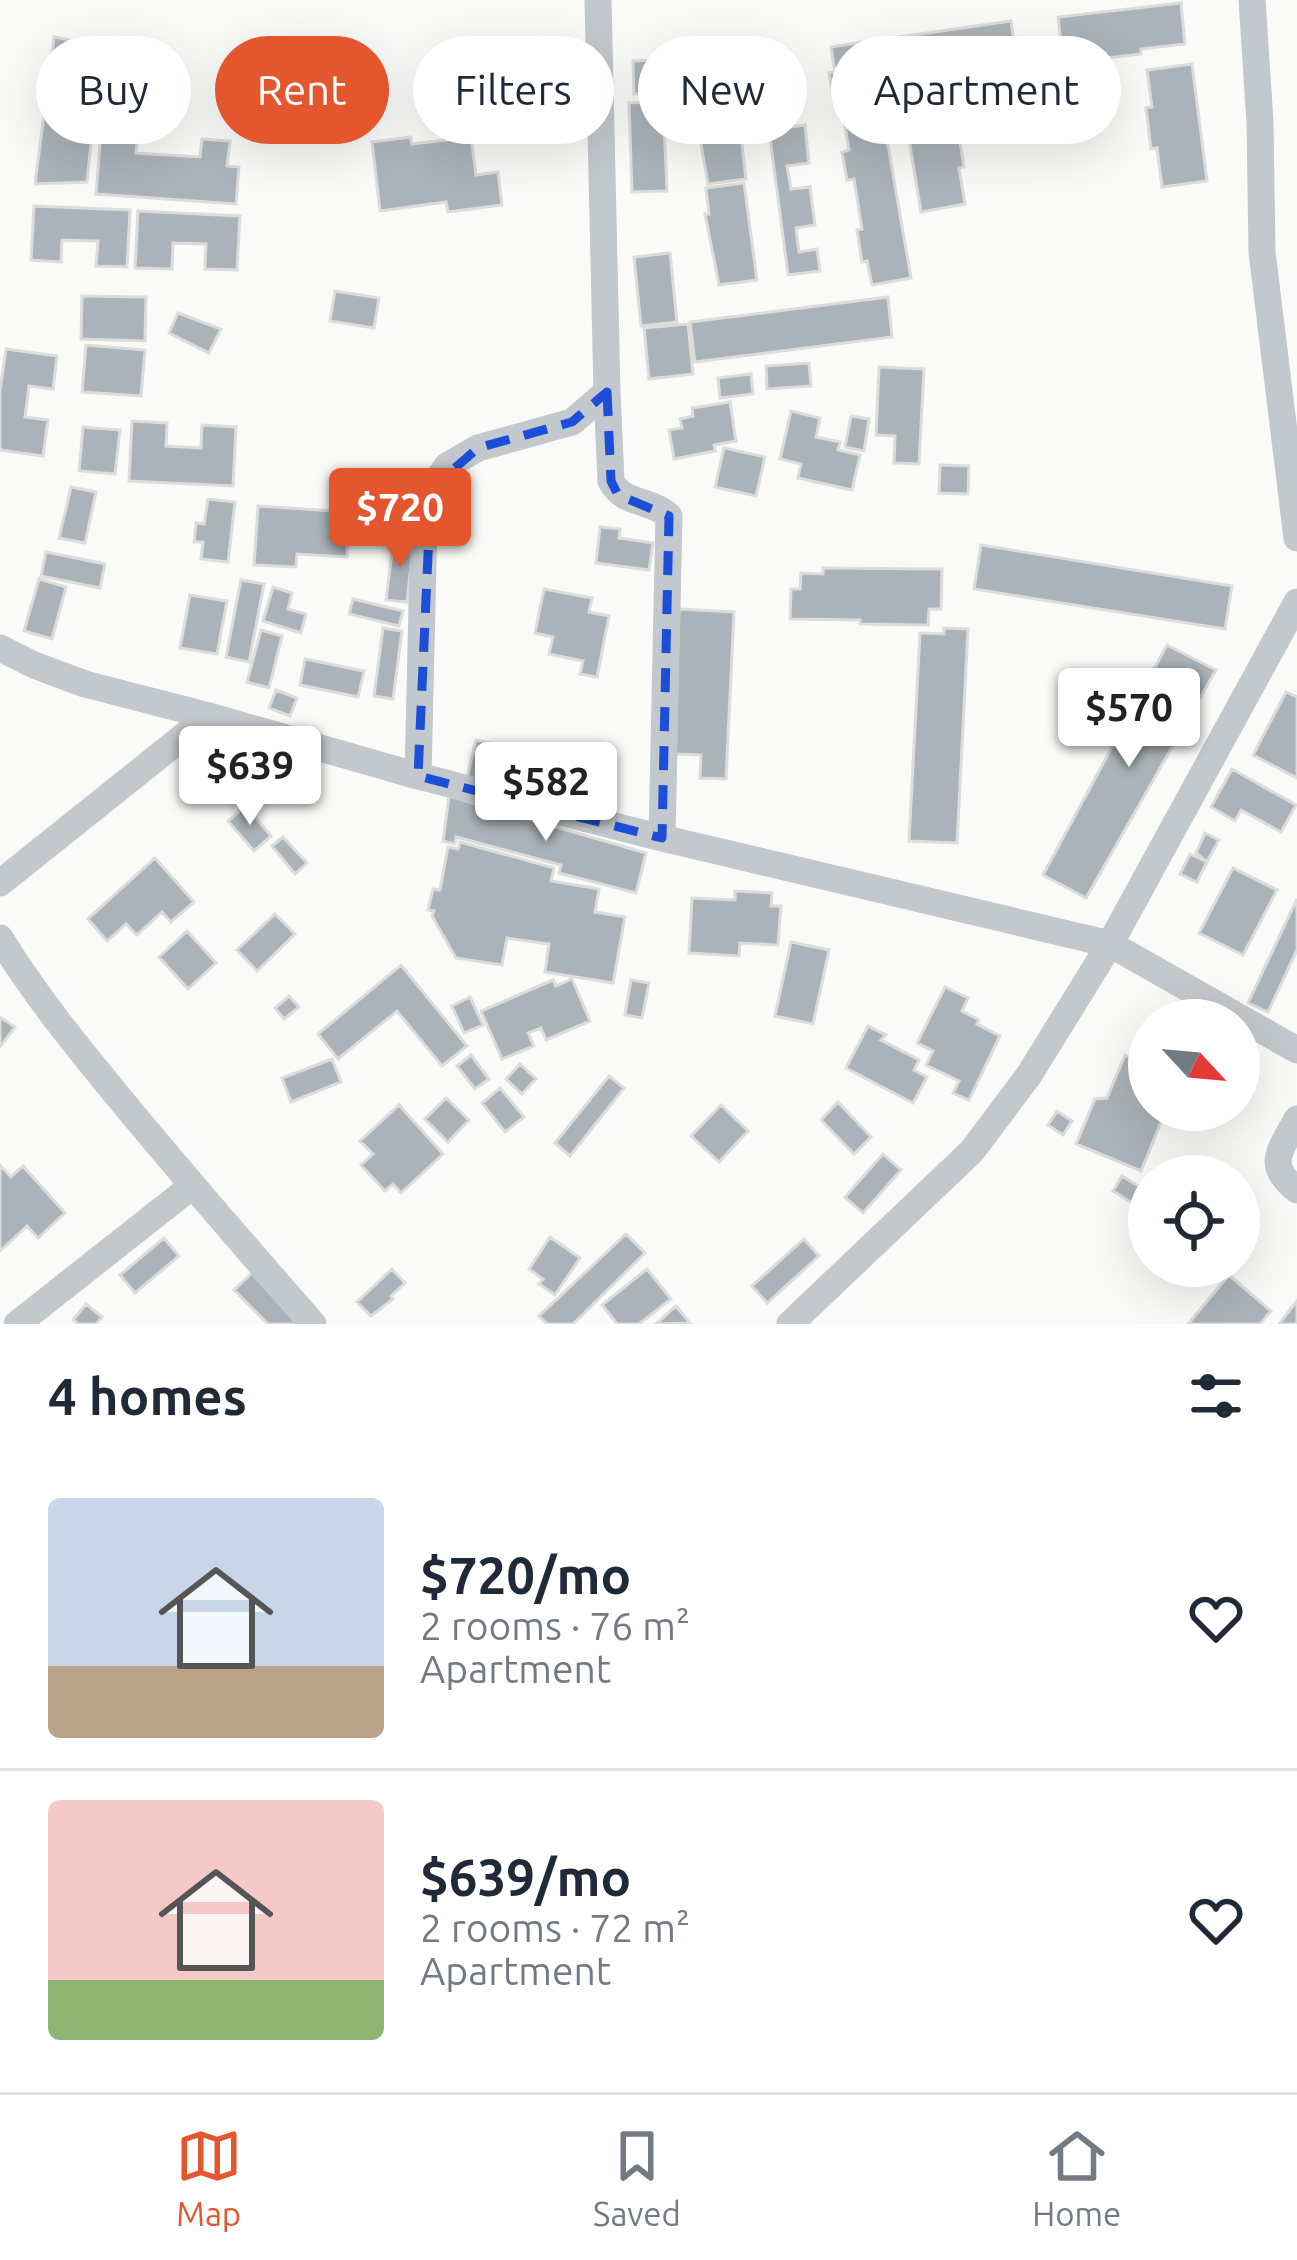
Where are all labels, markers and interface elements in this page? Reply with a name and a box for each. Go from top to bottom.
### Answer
chip: Buy [36,36,191,144]
chip: Rent [215,36,389,144]
chip: Filters [413,36,614,144]
chip: New [638,36,807,144]
chip: Apartment [831,36,1121,144]
pin: $720 [329,468,471,570]
text: $720 [356,485,444,528]
pin: $570 [1058,668,1200,770]
text: $570 [1085,685,1173,728]
pin: $639 [179,726,321,828]
pin: $582 [475,742,617,844]
text: $639 [206,743,294,786]
text: $582 [502,759,590,802]
north arrow [1128,999,1260,1131]
map controls [1128,999,1260,1287]
button: locate [1128,1155,1260,1287]
icon: filters [1183,1363,1249,1429]
text: 4 homes [48,1367,247,1425]
icon: home [144,1546,288,1690]
text: $720/mo [420,1546,631,1604]
icon: heart [1183,1585,1249,1651]
text: 2 rooms · 76 m² [420,1604,690,1647]
text: Apartment [420,1647,611,1690]
icon: home [144,1848,288,1992]
text: $639/mo [420,1848,631,1906]
icon: heart [1183,1887,1249,1953]
text: 2 rooms · 72 m² [420,1906,690,1949]
text: Apartment [420,1949,611,1992]
tab: Map [176,2123,242,2232]
tab: Saved [593,2123,681,2232]
tab: Home [1032,2123,1121,2232]

